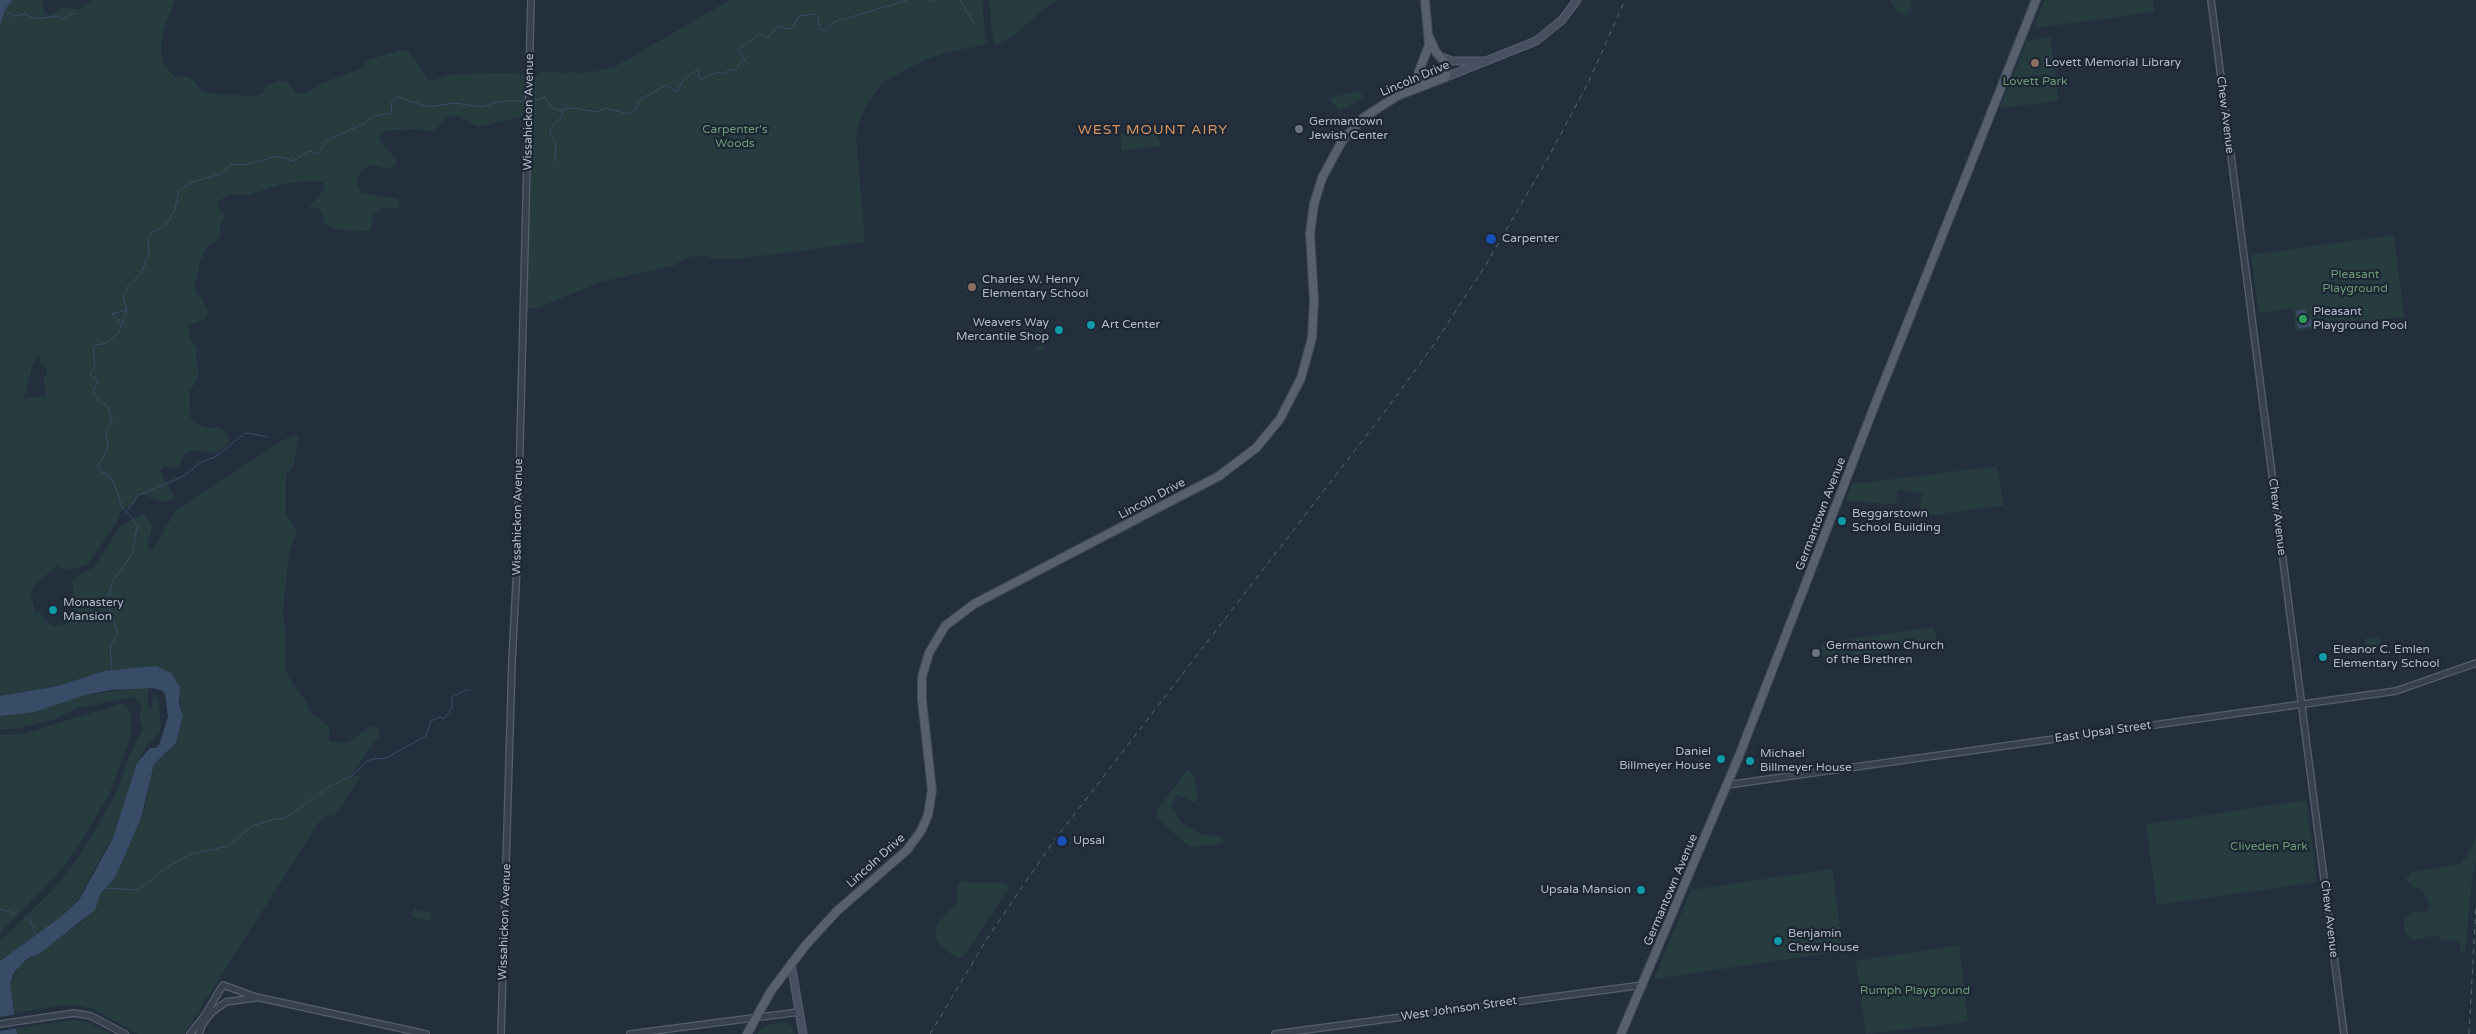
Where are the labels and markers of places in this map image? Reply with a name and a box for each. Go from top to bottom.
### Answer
place label: Lovett Memorial Library [2045,56,2181,70]
marker: Lovett Memorial Library [2029,57,2041,69]
place label: Germantown Jewish Center [1309,115,1388,143]
marker: Germantown Jewish Center [1293,123,1305,135]
marker: Carpenter [1484,232,1498,246]
place label: Carpenter [1502,232,1559,246]
place label: Charles W. Henry Elementary School [982,273,1089,301]
marker: Charles W. Henry Elementary School [966,281,978,293]
place label: Pleasant Playground Pool [2313,305,2407,333]
marker: Pleasant Playground Pool [2297,313,2309,325]
place label: Weavers Way Mercantile Shop [956,316,1049,344]
place label: Art Center [1101,318,1160,332]
marker: Art Center [1085,319,1097,331]
marker: Weavers Way Mercantile Shop [1053,324,1065,336]
place label: Beggarstown School Building [1852,507,1941,535]
marker: Beggarstown School Building [1836,515,1848,527]
place label: Monastery Mansion [63,596,124,624]
marker: Monastery Mansion [47,604,59,616]
place label: Germantown Church of the Brethren [1826,639,1944,667]
place label: Eleanor C. Emlen Elementary School [2333,643,2440,671]
marker: Germantown Church of the Brethren [1810,647,1822,659]
marker: Eleanor C. Emlen Elementary School [2317,651,2329,663]
place label: Daniel Billmeyer House [1619,745,1711,773]
place label: Michael Billmeyer House [1760,747,1852,775]
marker: Daniel Billmeyer House [1715,753,1727,765]
marker: Michael Billmeyer House [1744,755,1756,767]
marker: Upsal [1055,834,1069,848]
place label: Upsal [1073,834,1105,848]
place label: Upsala Mansion [1540,883,1631,897]
marker: Upsala Mansion [1635,884,1647,896]
place label: Benjamin Chew House [1788,927,1859,955]
marker: Benjamin Chew House [1772,935,1784,947]

